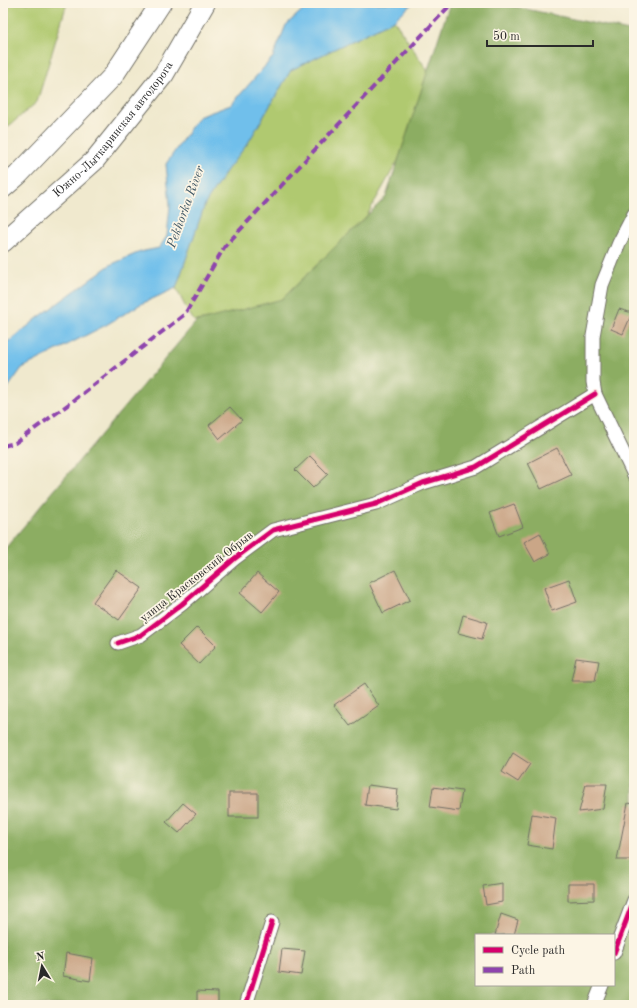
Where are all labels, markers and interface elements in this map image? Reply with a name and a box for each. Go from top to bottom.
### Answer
scale bar [487,22,593,48]
text: 50 m [493,30,520,43]
street label: Южно-Лыткаринская автодорога [51,60,176,200]
water label: Pekhorka River [165,164,207,251]
street label: улица Красковский Обрыв [138,529,256,625]
legend [475,934,615,986]
text: Cycle path [511,945,566,957]
north arrow [22,946,62,986]
text: N [35,951,46,964]
text: Path [511,965,536,977]

